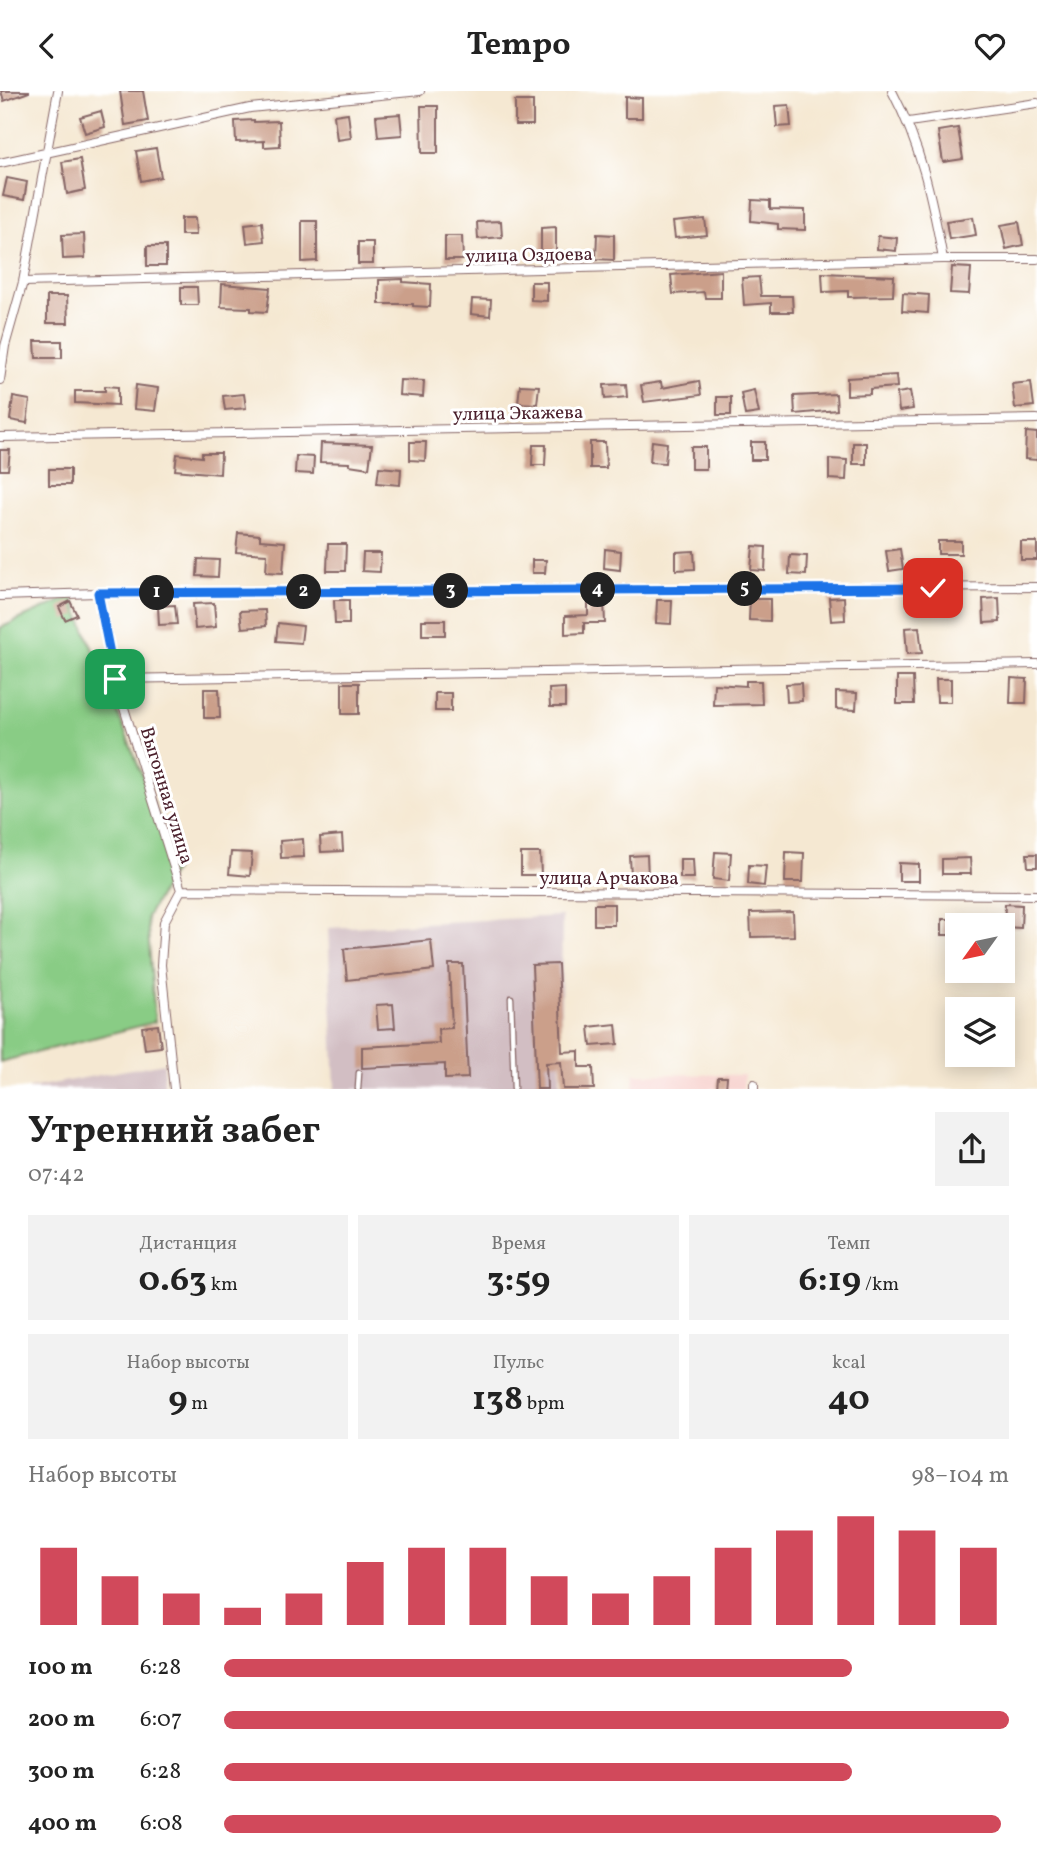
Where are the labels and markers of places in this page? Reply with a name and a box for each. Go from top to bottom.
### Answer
pin [903,558,963,618]
pin: 5 [728,571,762,607]
pin: 3 [434,573,468,609]
pin: 4 [580,573,616,607]
pin: 1 [140,575,174,611]
pin: 2 [286,575,322,609]
pin [85,649,145,709]

